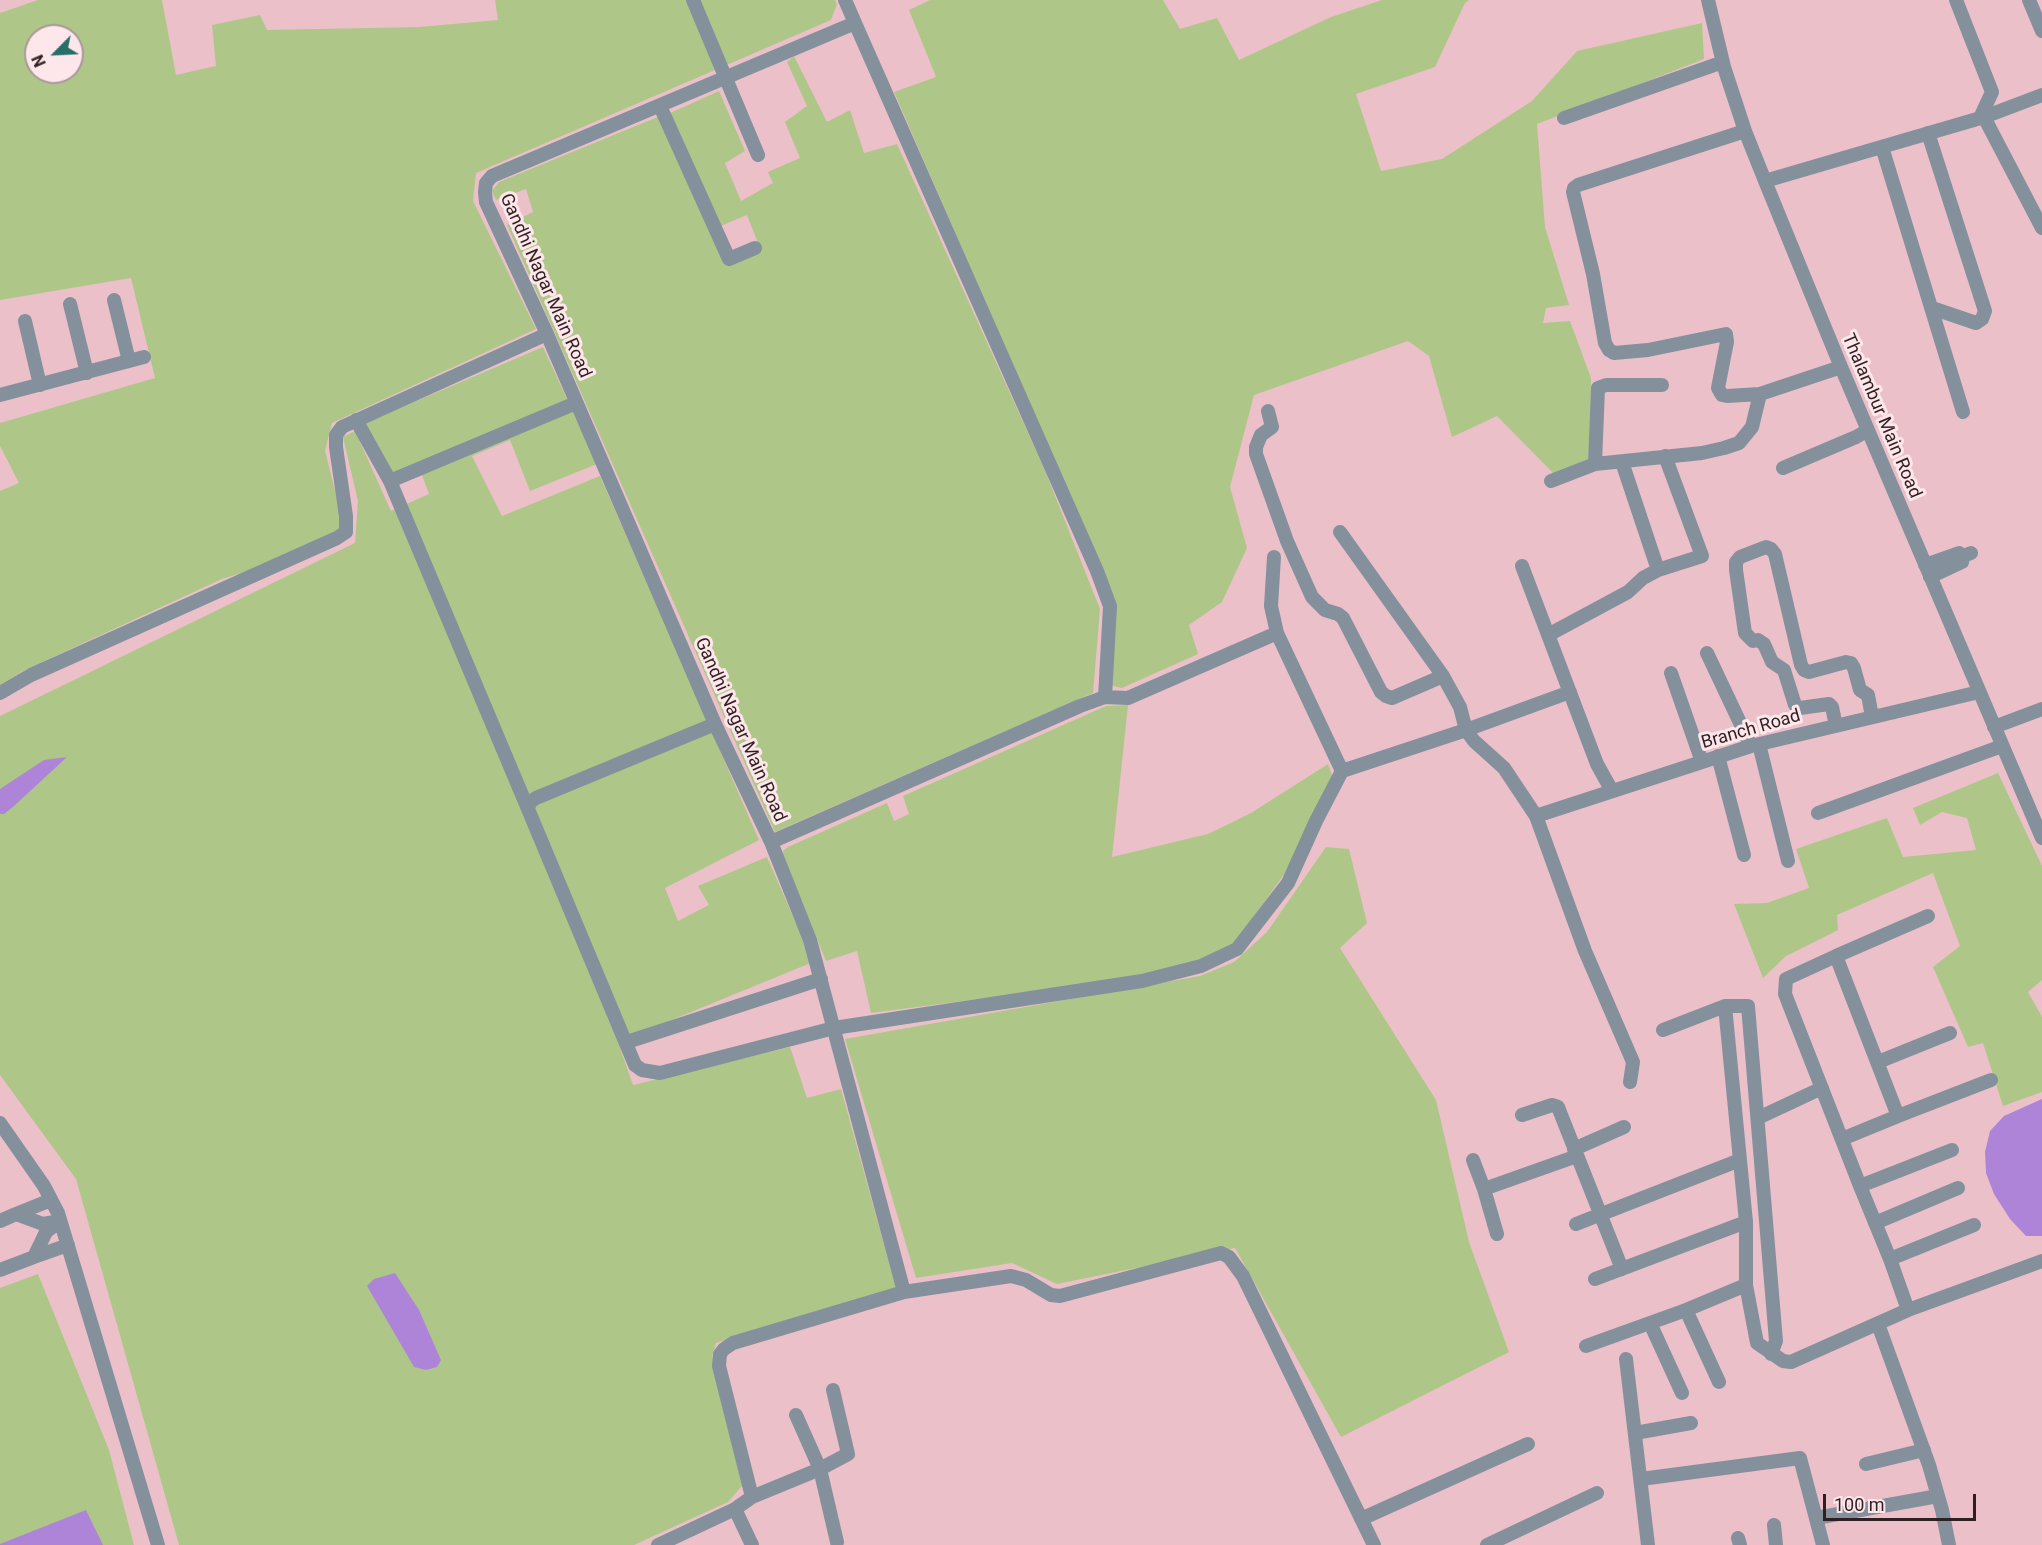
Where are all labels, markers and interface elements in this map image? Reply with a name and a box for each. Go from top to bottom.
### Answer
north arrow [24,24,84,84]
text: N [28,52,50,70]
street label: Gandhi Nagar Main Road [495,190,595,382]
street label: Thalambur Main Road [1837,331,1925,501]
street label: Gandhi Nagar Main Road [690,634,790,826]
street label: Branch Road [1699,706,1803,754]
scale bar [1826,1482,1979,1520]
text: 100 m [1834,1494,1885,1515]

